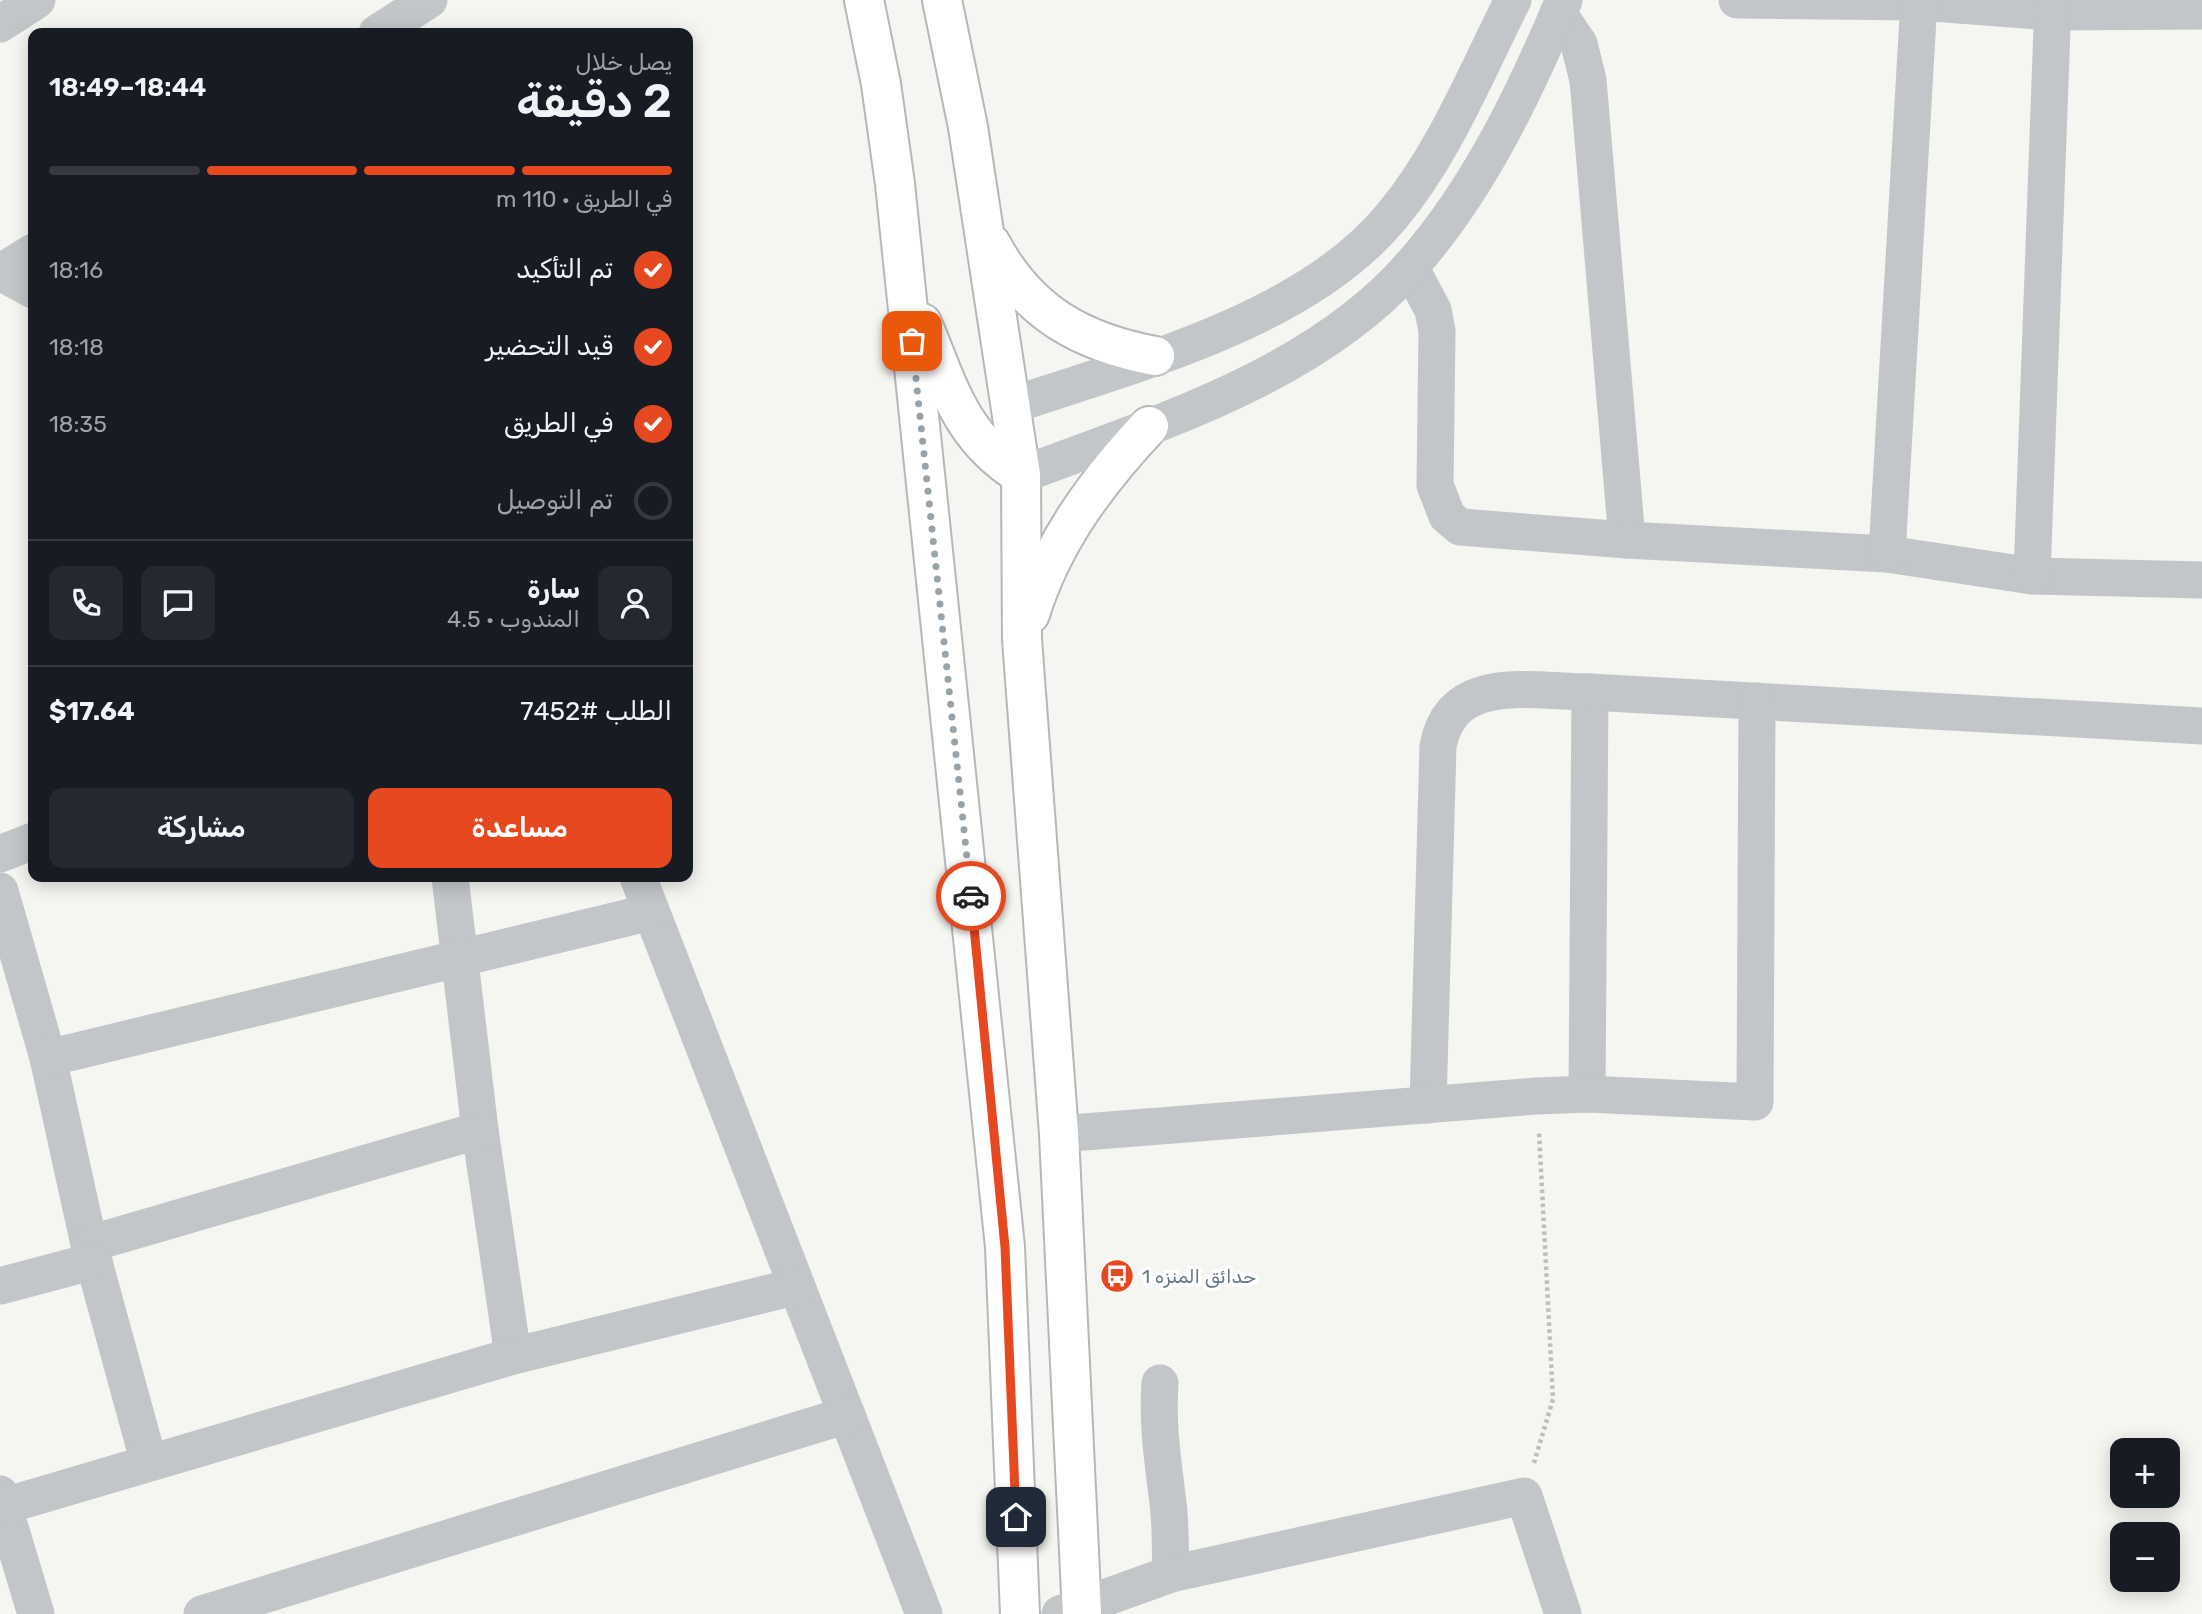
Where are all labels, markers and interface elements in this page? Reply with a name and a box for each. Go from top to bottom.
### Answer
text: يصل خلال [576,48,672,76]
text: 18:44–18:49 [49,72,206,103]
text: 2 دقيقة [516,74,672,129]
text: في الطريق · 110 m [496,185,672,213]
icon: check [634,251,672,289]
text: تم التأكيد [516,254,613,285]
text: 18:16 [49,256,103,284]
pin [882,311,942,371]
icon: bag [893,322,931,360]
icon: check [634,328,672,366]
text: قيد التحضير [486,331,613,362]
text: 18:18 [49,333,104,361]
icon: check [634,405,672,443]
text: في الطريق [504,408,613,439]
text: 18:35 [49,410,107,438]
text: تم التوصيل [496,485,613,516]
button: phone [49,566,123,640]
button: chat [141,566,215,640]
button: person [598,566,672,640]
text: سارة [527,574,580,605]
text: المندوب · 4.5 [447,605,580,633]
text: $17.64 [49,696,135,727]
text: الطلب #7452 [520,696,672,727]
button: مشاركة [49,788,354,868]
button: مساعدة [368,788,672,868]
courier [936,861,1006,931]
icon: car [952,877,990,915]
bus stop icon: حدائق المنزه 1 [1098,1257,1136,1295]
place label: حدائق المنزه 1 [1142,1265,1256,1288]
map controls [2110,1438,2180,1592]
button: + [2110,1438,2180,1508]
pin [986,1487,1046,1547]
icon: home [997,1498,1035,1536]
button: − [2110,1522,2180,1592]

